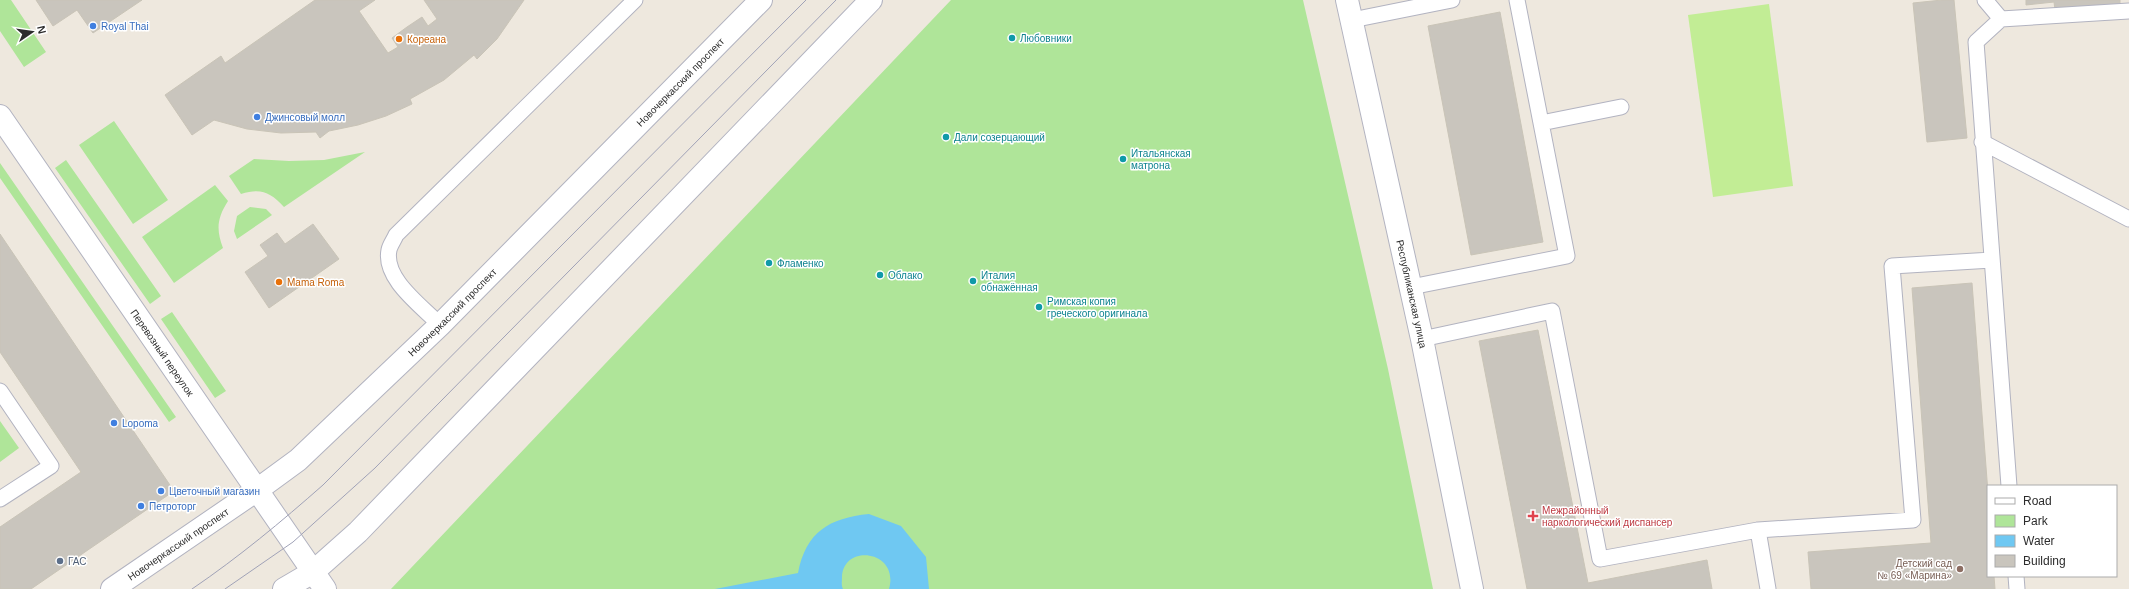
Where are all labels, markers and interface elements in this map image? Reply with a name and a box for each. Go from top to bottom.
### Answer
north arrow [12,12,52,52]
marker: Royal Thai [88,21,98,31]
place label: Royal Thai [101,21,149,32]
text: N [35,25,48,35]
marker: Любовники [1007,33,1017,43]
place label: Любовники [1020,33,1072,44]
marker: Кореана [394,34,404,44]
place label: Кореана [407,34,447,45]
street label: Новочеркасский проспект [634,35,726,128]
marker: Джинсовый молл [252,112,262,122]
place label: Джинсовый молл [265,112,345,123]
marker: Дали созерцающий [941,132,951,142]
place label: Дали созерцающий [954,132,1045,143]
place label: Итальянская матрона [1131,148,1191,171]
marker: Итальянская матрона [1118,154,1128,164]
street label: Республиканская улица [1395,239,1429,349]
marker: Фламенко [764,258,774,268]
place label: Фламенко [777,258,824,269]
street label: Новочеркасский проспект [406,266,499,358]
marker: Облако [875,270,885,280]
place label: Облако [888,270,923,281]
place label: Италия обнажённая [981,270,1038,293]
marker: Италия обнажённая [968,276,978,286]
marker: Mama Roma [274,277,284,287]
place label: Mama Roma [287,277,345,288]
place label: Римская копия греческого оригинала [1047,296,1148,319]
marker: Римская копия греческого оригинала [1034,302,1044,312]
street label: Перевозный переулок [129,307,197,399]
marker: Lopoma [109,418,119,428]
place label: Lopoma [122,418,159,429]
legend [1987,485,2117,577]
marker: Цветочный магазин [156,486,166,496]
place label: Цветочный магазин [169,486,260,497]
text: Road [2023,494,2052,508]
marker: Петроторг [136,501,146,511]
place label: Петроторг [149,501,196,512]
street label: Новочеркасский проспект [125,505,231,582]
place label: Межрайонный наркологический диспансер [1542,505,1673,528]
marker: Межрайонный наркологический диспансер [1527,510,1539,522]
text: Park [2023,514,2049,528]
text: Water [2023,534,2055,548]
text: Building [2023,554,2066,568]
marker: ГАС [55,556,65,566]
place label: ГАС [68,556,86,567]
place label: Детский сад № 69 «Марина» [1877,558,1952,581]
marker: Детский сад № 69 «Марина» [1955,564,1965,574]

